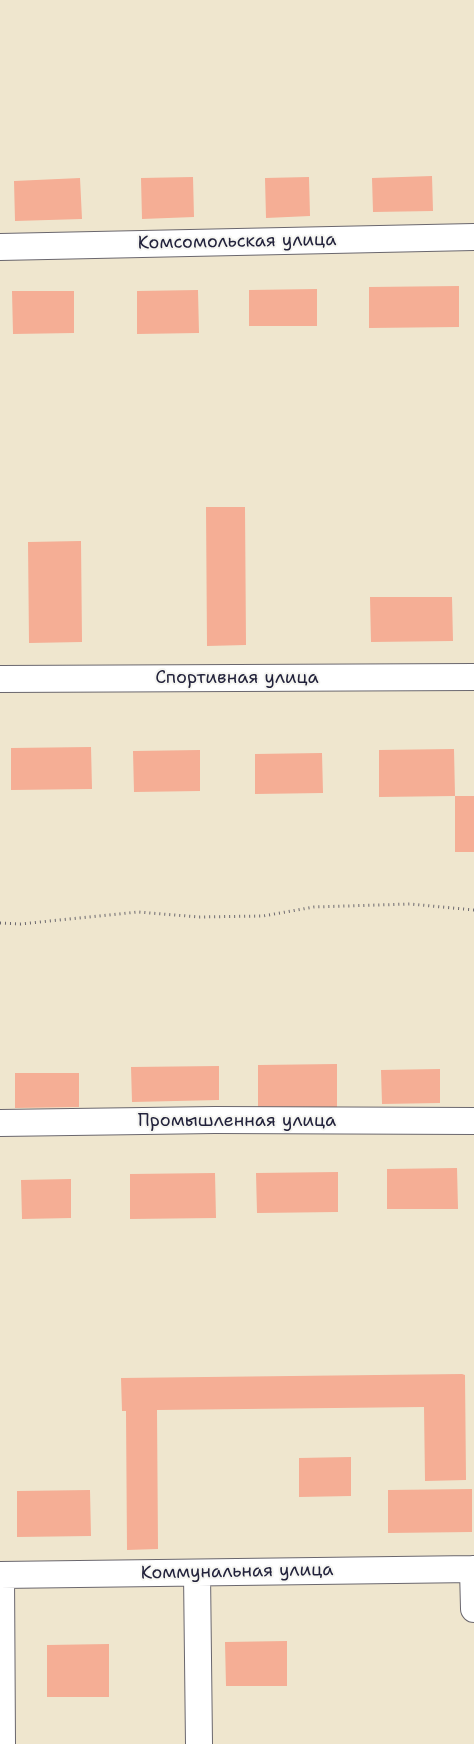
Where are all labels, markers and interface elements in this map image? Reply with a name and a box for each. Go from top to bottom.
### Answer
street label: Комсомольская улица [138,229,336,255]
street label: Спортивная улица [155,667,319,689]
street label: Промышленная улица [138,1110,336,1132]
street label: Коммунальная улица [140,1560,334,1584]

